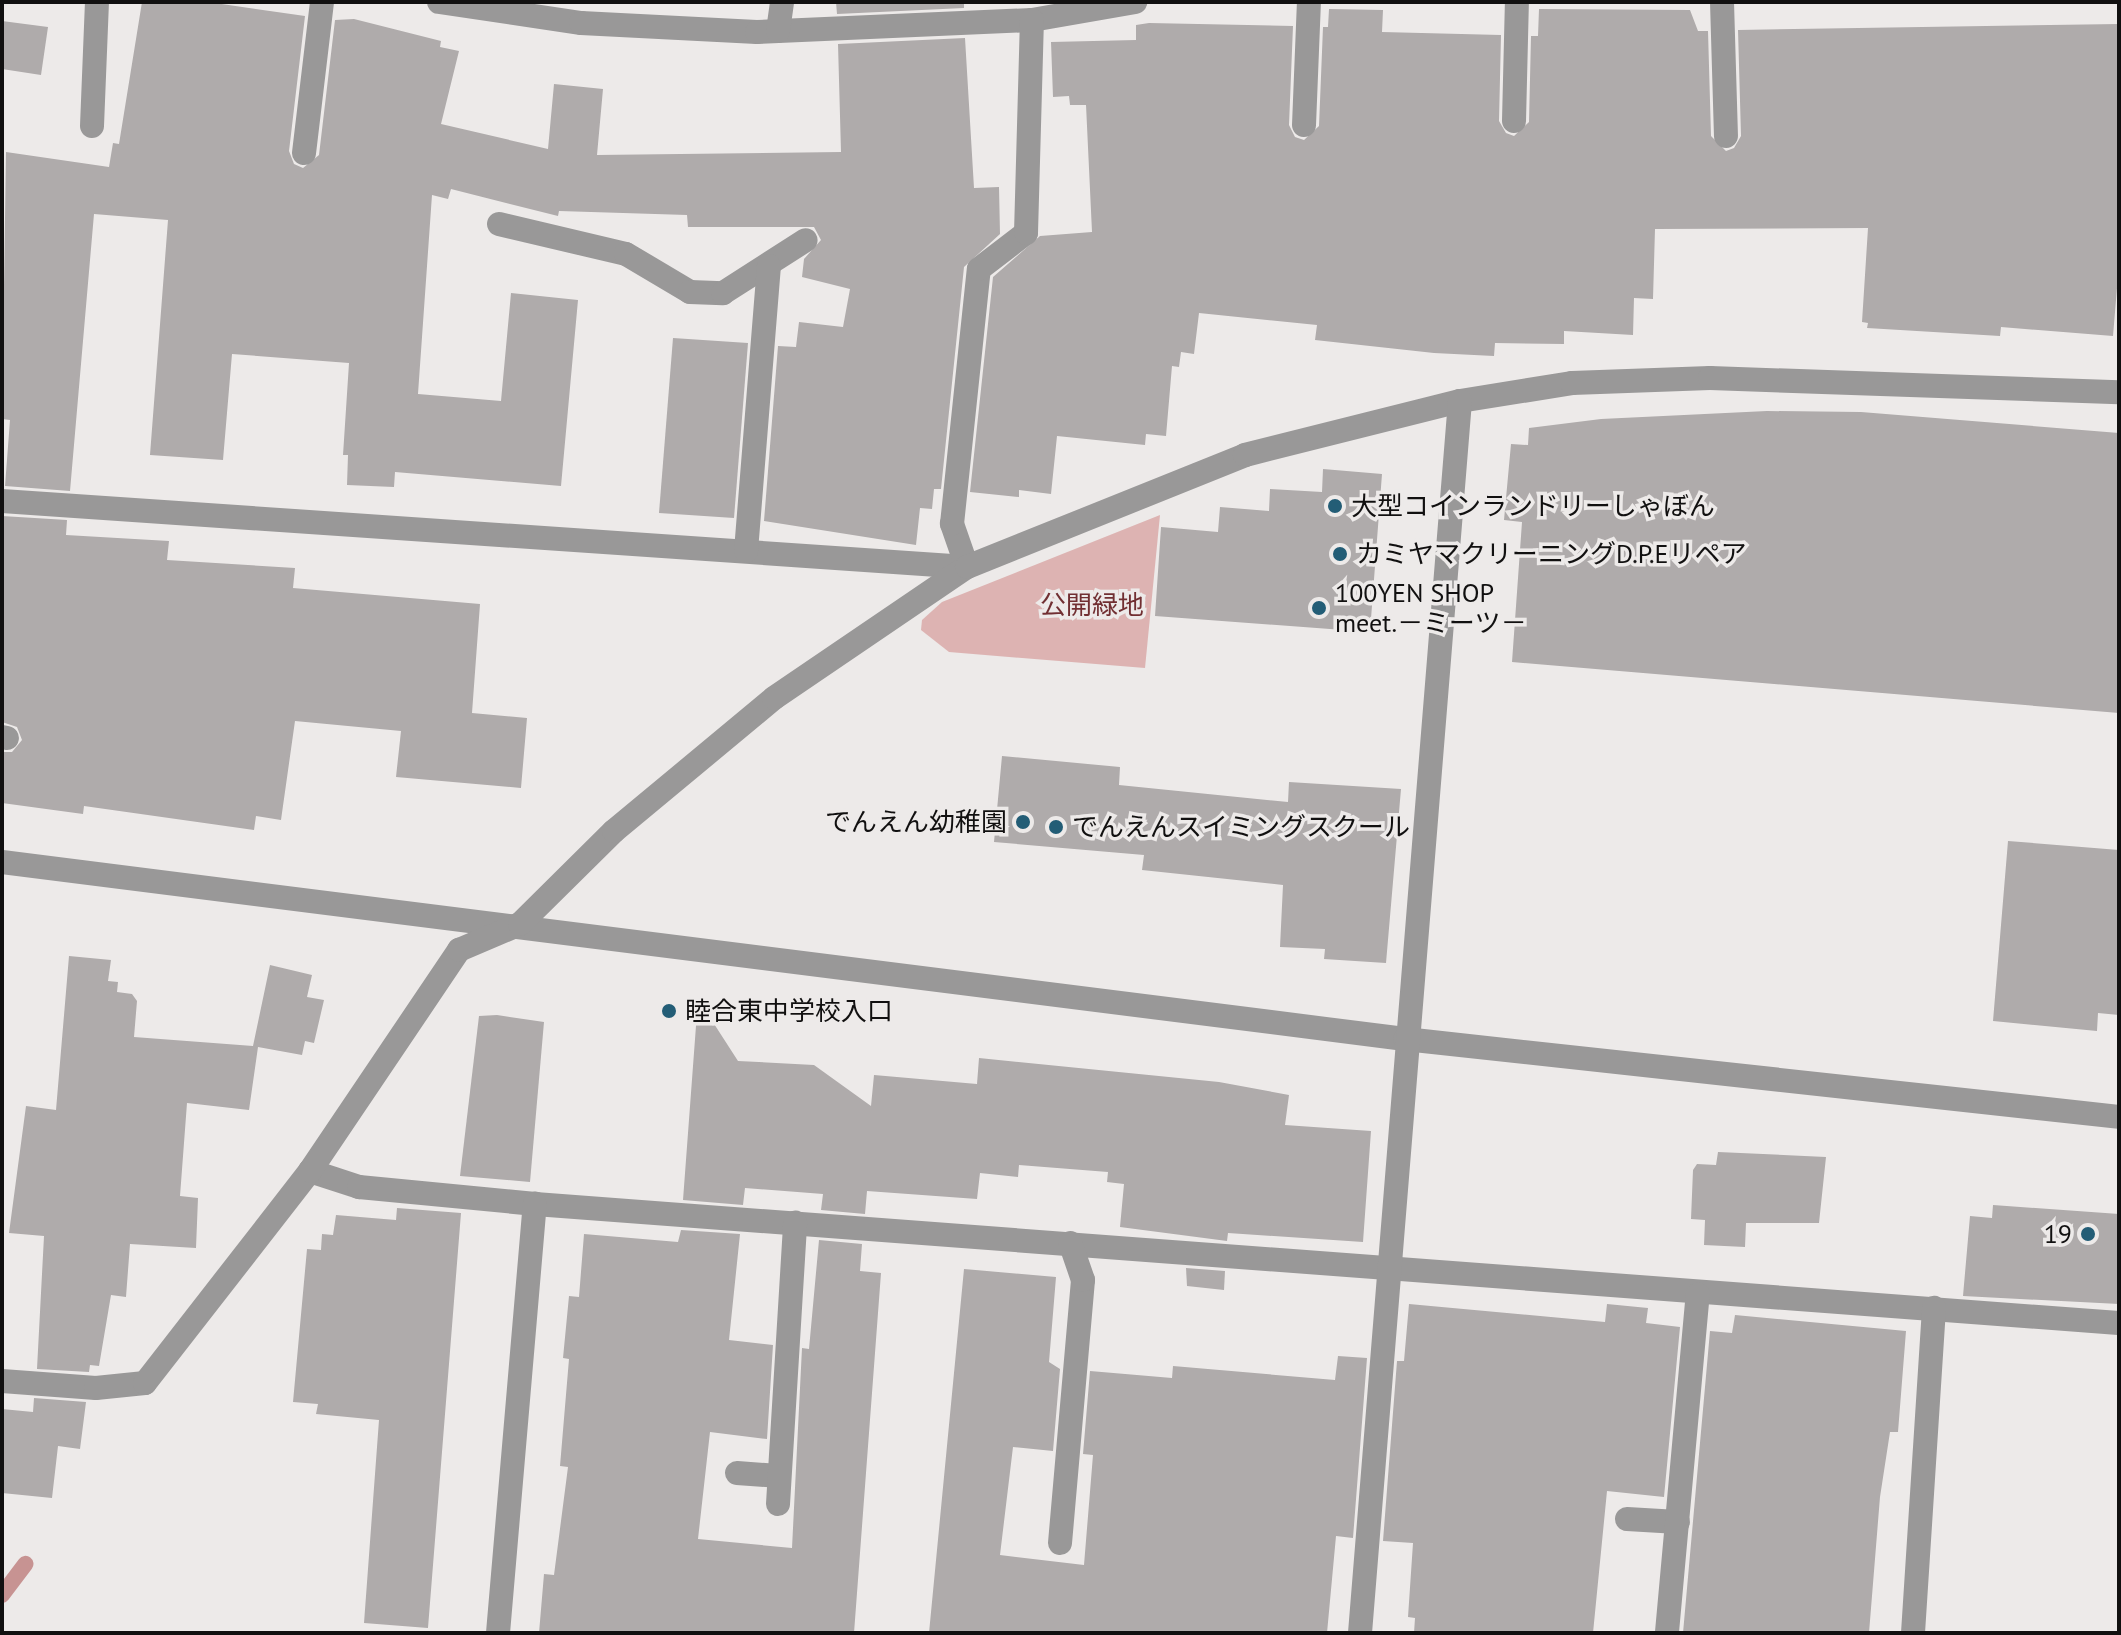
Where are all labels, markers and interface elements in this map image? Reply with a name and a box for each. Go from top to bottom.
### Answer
place label: 大型コインランドリーしゃぼん [1351,490,1715,522]
marker: 大型コインランドリーしゃぼん [1326,497,1344,515]
place label: カミヤマクリーニングD.P.Eリペア [1356,538,1746,570]
marker: カミヤマクリーニングD.P.Eリペア [1331,545,1349,563]
place label: 100YEN SHOP meet.－ミーツ－ [1335,577,1527,638]
park label: 公開緑地 [1040,589,1144,621]
marker: 100YEN SHOP meet.－ミーツ－ [1310,599,1328,617]
place label: でんえん幼稚園 [825,806,1007,838]
place label: でんえんスイミングスクール [1072,811,1410,843]
marker: でんえん幼稚園 [1014,813,1032,831]
marker: でんえんスイミングスクール [1047,818,1065,836]
place label: 睦合東中学校入口 [685,995,893,1027]
marker: 睦合東中学校入口 [660,1002,678,1020]
place label: 19 [2044,1218,2072,1250]
marker: 19 [2079,1225,2097,1243]

